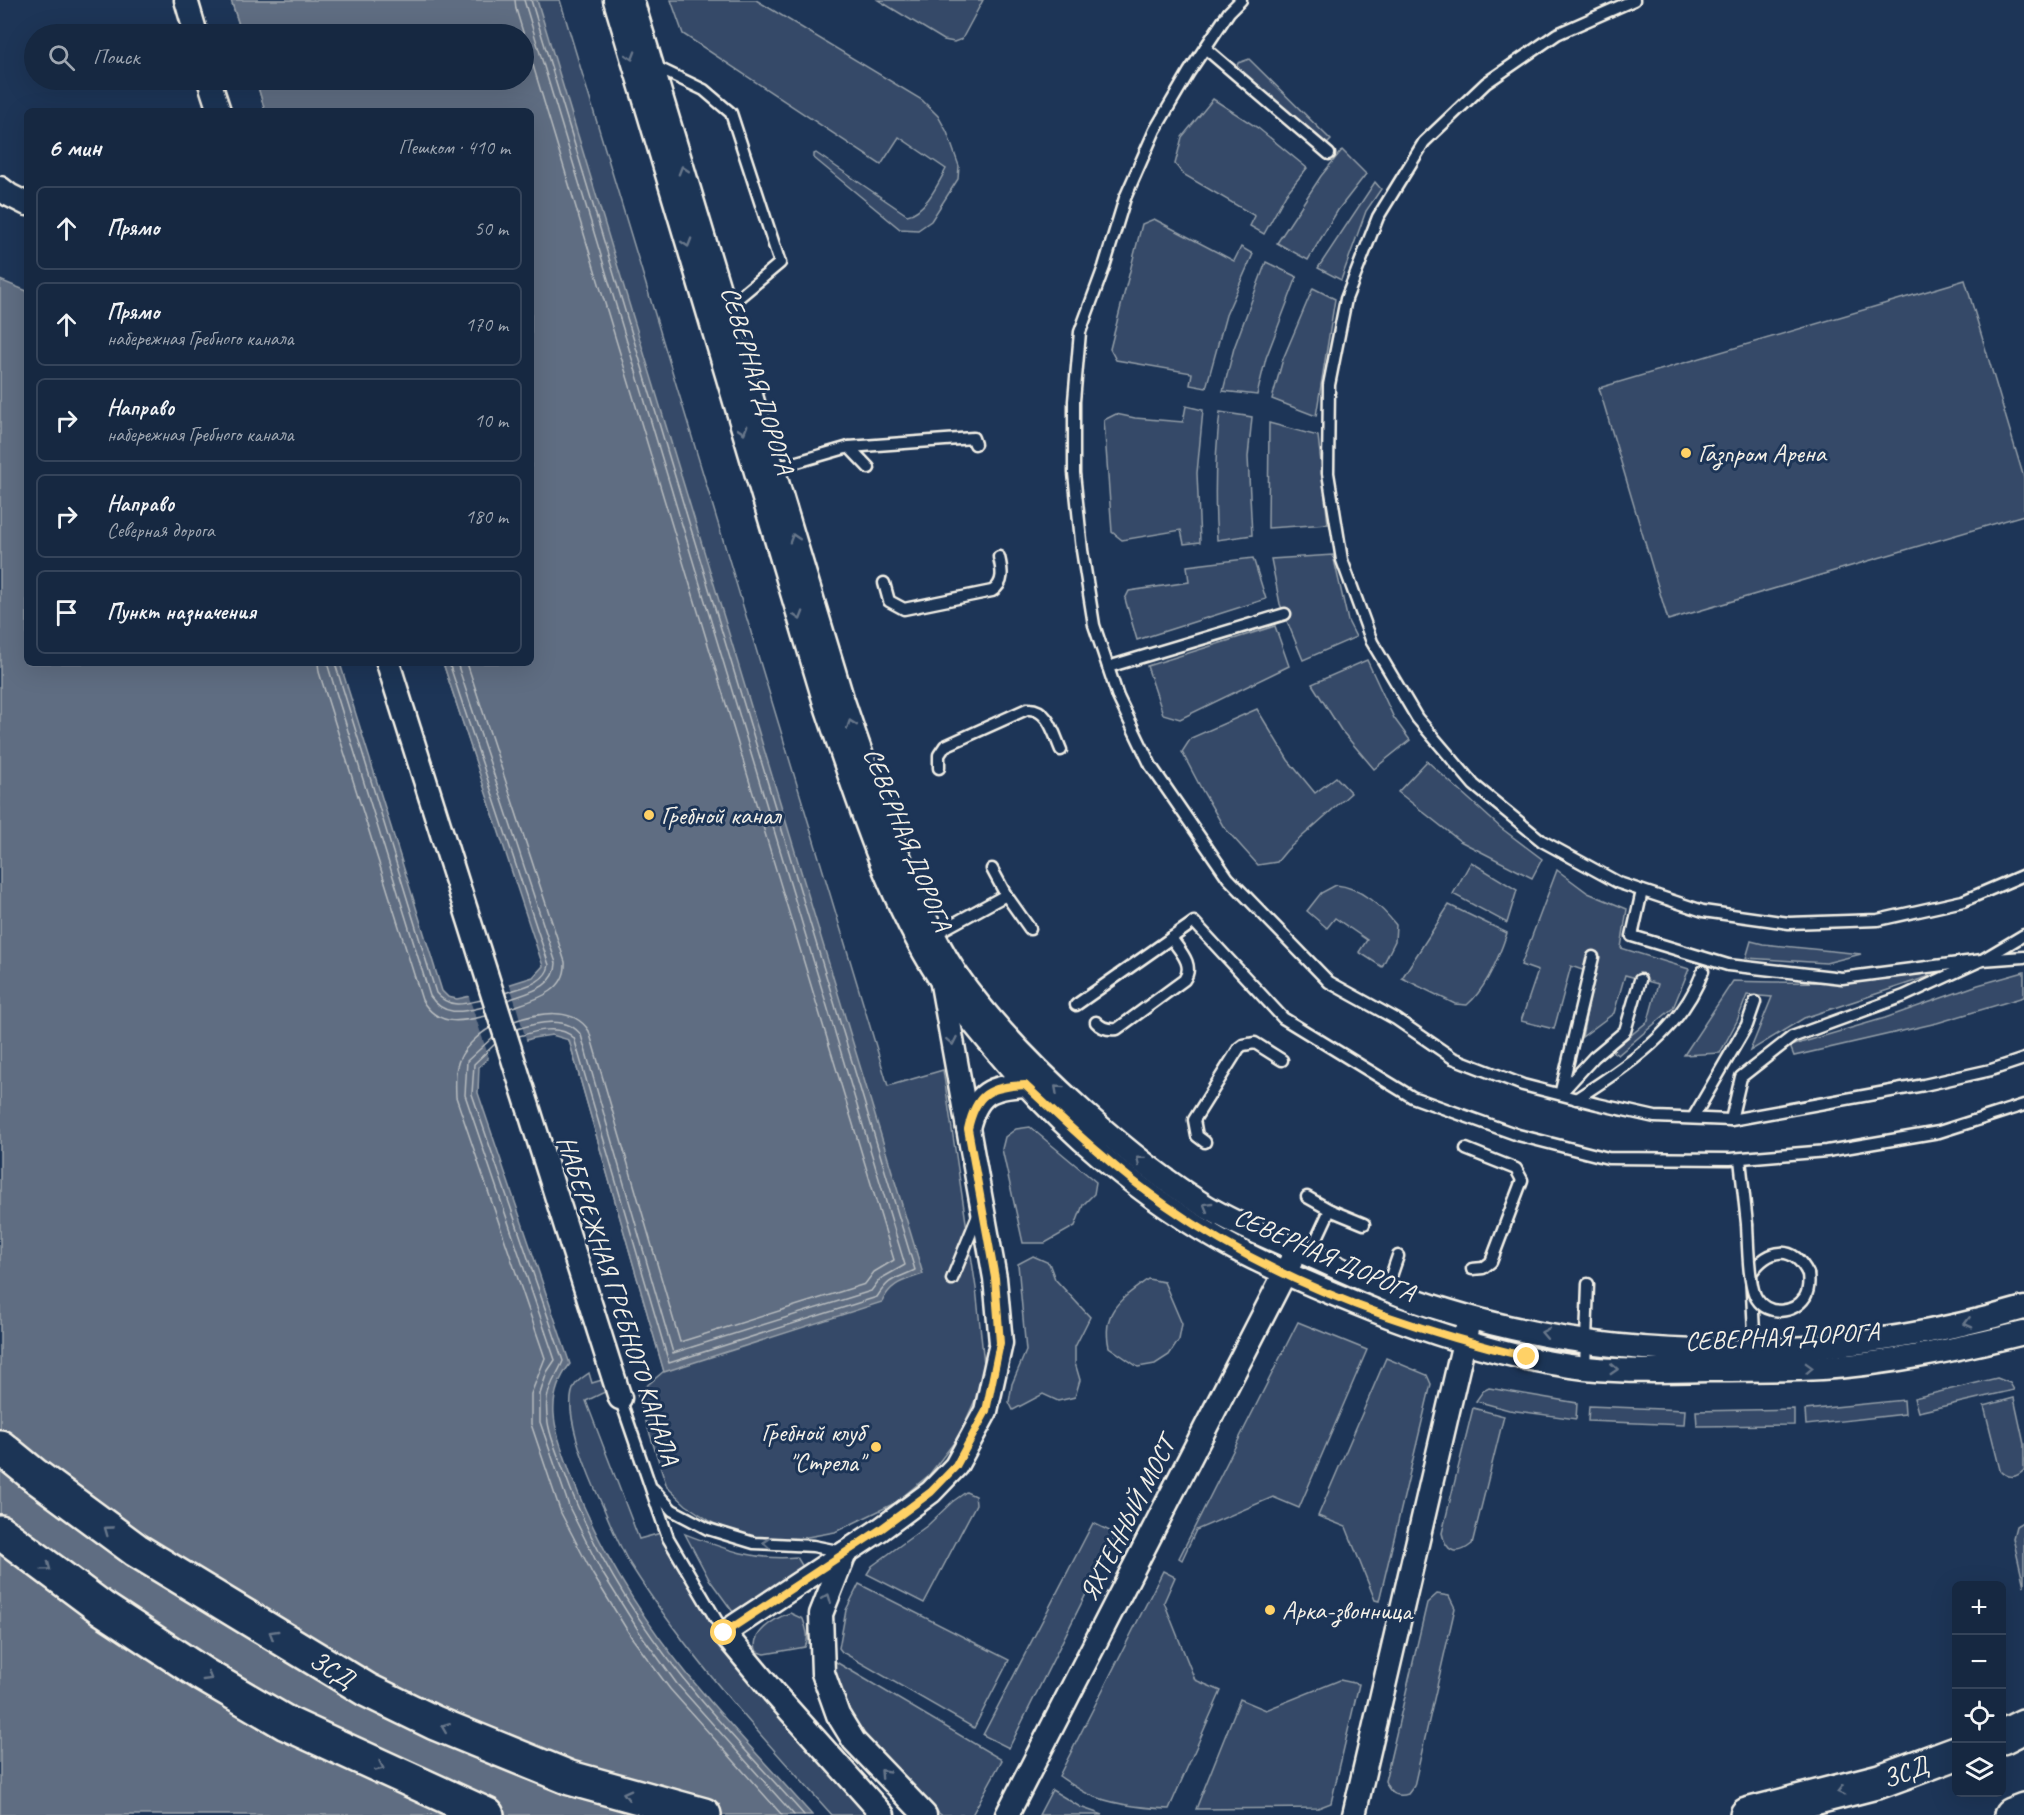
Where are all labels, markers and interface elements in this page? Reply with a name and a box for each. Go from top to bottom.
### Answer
search box [24,24,534,90]
icon: search [45,41,78,74]
text: Поиск [93,43,139,71]
one-way arrow [624,50,636,61]
text: 6 мин [48,131,101,164]
text: Пешком · 410 m [398,135,510,160]
one-way arrow [678,165,690,176]
icon: ahead [50,212,83,245]
text: Прямо [107,214,159,242]
text: 50 m [474,216,508,241]
one-way arrow [680,237,692,248]
street label: СЕВЕРНАЯ ДОРОГА [713,282,802,480]
text: Прямо [107,298,159,326]
icon: ahead [50,308,83,341]
text: 170 m [465,312,508,337]
text: набережная Гребного канала [107,326,294,351]
text: Направо [107,394,174,422]
icon: right [50,404,83,437]
text: 10 m [474,408,508,433]
text: набережная Гребного канала [107,422,294,447]
one-way arrow [736,424,748,435]
place label: Газпром Арена [1698,437,1827,471]
marker: Газпром Арена [1679,446,1693,460]
text: Направо [107,490,174,518]
icon: right [50,500,83,533]
text: 180 m [465,504,508,529]
text: Северная дорога [107,518,215,543]
one-way arrow [789,533,801,544]
icon: arrive [50,596,83,629]
text: Пункт назначения [107,598,256,626]
one-way arrow [792,610,804,621]
one-way arrow [846,719,858,730]
street label: СЕВЕРНАЯ ДОРОГА [856,743,960,937]
place label: Гребной канал [661,799,783,832]
marker: Гребной канал [642,808,656,822]
one-way arrow [945,1036,958,1046]
one-way arrow [1054,1085,1065,1096]
street label: НАБЕРЕЖНАЯ ГРЕБНОГО КАНАЛА [550,1131,688,1470]
one-way arrow [1135,1157,1146,1168]
street label: СЕВЕРНАЯ ДОРОГА [1229,1200,1422,1310]
one-way arrow [1203,1202,1213,1213]
street label: СЕВЕРНАЯ ДОРОГА [1684,1315,1882,1358]
one-way arrow [1963,1316,1973,1329]
one-way arrow [1540,1327,1550,1340]
route end [1513,1343,1539,1369]
one-way arrow [1804,1362,1813,1374]
one-way arrow [1609,1363,1618,1376]
place label: Гребной клуб "Стрела" [761,1416,869,1479]
street label: ЯХТЕННЫЙ МОСТ [1072,1426,1186,1607]
marker: Гребной клуб "Стрела" [869,1440,883,1454]
one-way arrow [104,1526,115,1537]
one-way arrow [762,1537,771,1550]
one-way arrow [40,1559,51,1570]
map controls [1952,1581,2006,1797]
button: + [1952,1581,2006,1635]
one-way arrow [820,1594,832,1605]
place label: Арка-звонница [1282,1594,1414,1628]
marker: Арка-звонница [1263,1603,1277,1617]
route start [710,1619,736,1645]
one-way arrow [269,1629,279,1641]
button: − [1952,1635,2006,1689]
street label: ЗСД [304,1643,361,1696]
one-way arrow [202,1669,212,1681]
button: locate [1952,1689,2006,1743]
one-way arrow [440,1722,451,1734]
button: layers [1952,1743,2006,1797]
street label: ЗСД [1878,1748,1934,1796]
one-way arrow [374,1759,385,1771]
one-way arrow [880,1770,891,1780]
one-way arrow [1836,1784,1846,1797]
one-way arrow [623,1789,633,1801]

